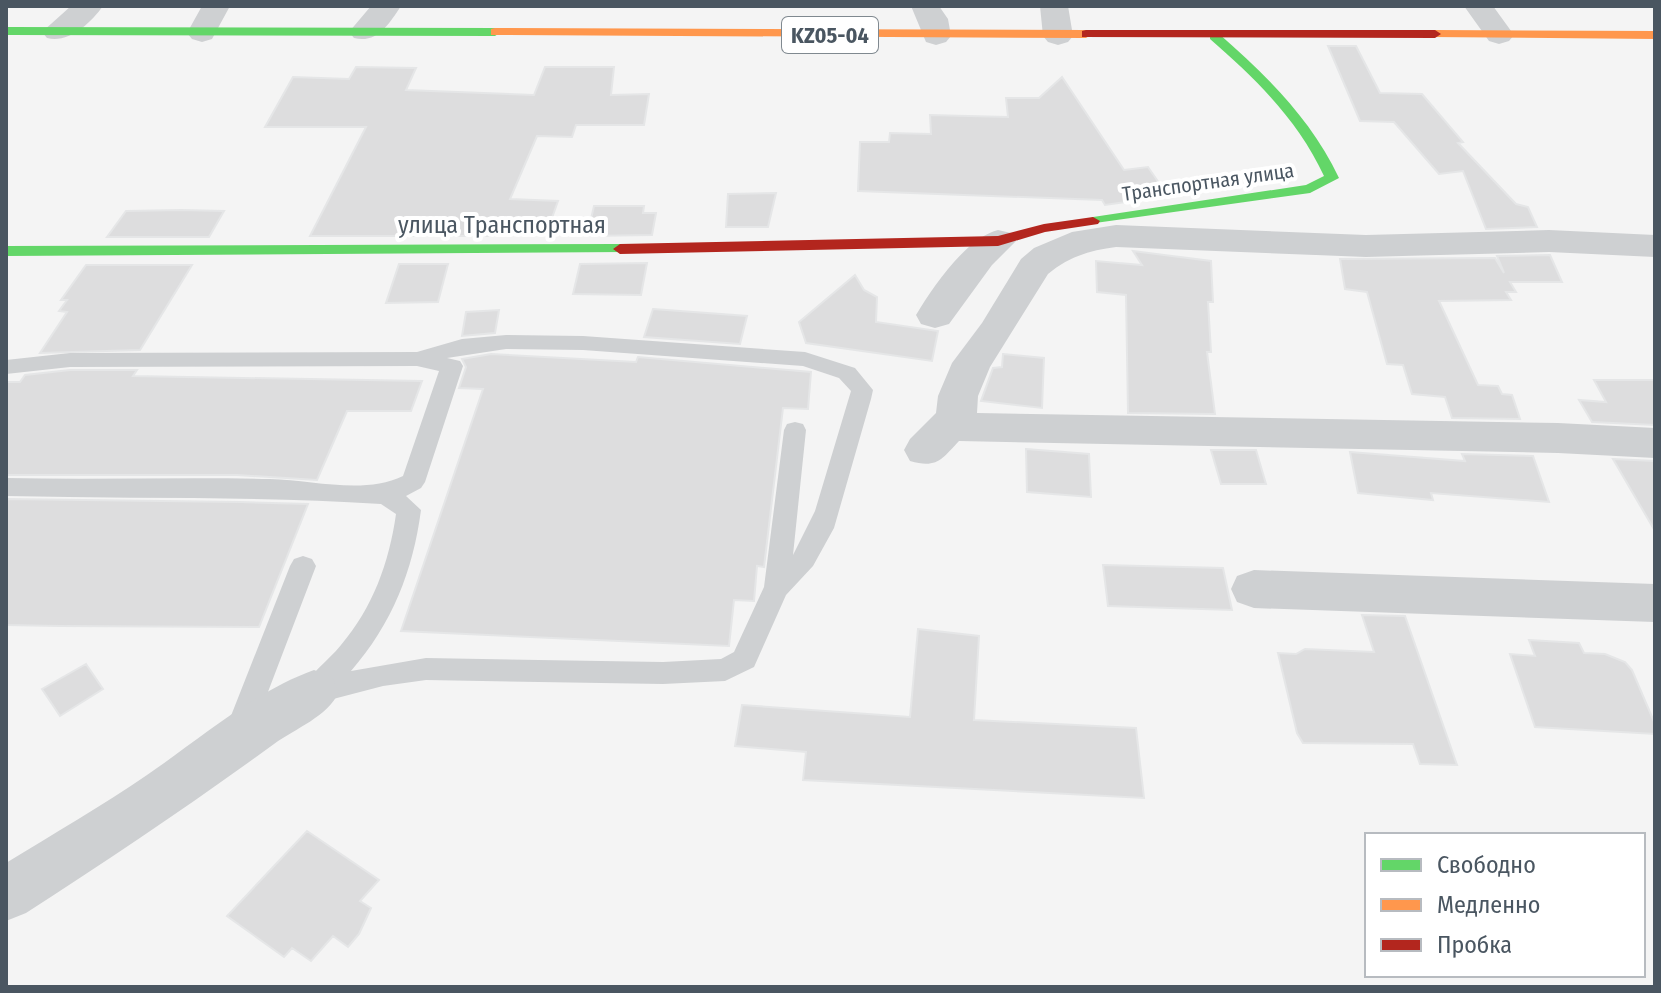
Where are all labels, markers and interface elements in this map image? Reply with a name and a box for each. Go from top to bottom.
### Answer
road number: KZ05-04 [782,17,878,53]
street label: Транспортная улица [1121,158,1295,206]
street label: улица Транспортная [398,211,606,239]
legend [1365,833,1645,977]
text: Свободно [1437,851,1536,879]
text: Медленно [1437,891,1540,919]
text: Пробка [1437,931,1512,959]

